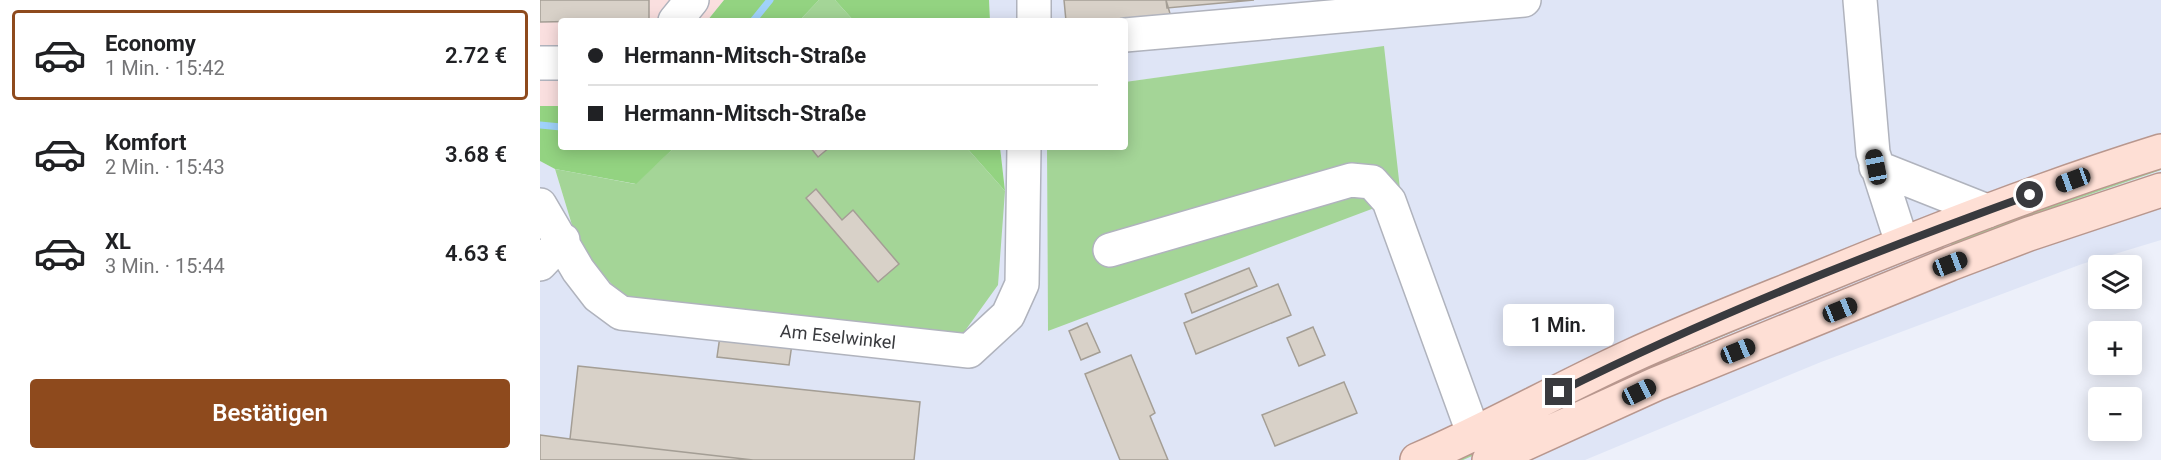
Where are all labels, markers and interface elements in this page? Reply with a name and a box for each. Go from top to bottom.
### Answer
icon: car [33,28,87,82]
text: Economy [105,31,196,56]
text: 2.72 € [445,43,507,68]
text: Hermann-Mitsch-Straße [624,43,866,68]
text: 1 Min. · 15:42 [105,56,225,80]
text: Hermann-Mitsch-Straße [624,101,866,126]
icon: car [33,127,87,181]
text: Komfort [105,130,187,155]
text: 3.68 € [445,142,507,167]
car [1864,148,1888,186]
text: 2 Min. · 15:43 [105,155,225,179]
car [2053,165,2093,195]
route start [2016,181,2043,208]
icon: car [33,226,87,280]
text: XL [105,229,131,254]
text: 4.63 € [445,241,507,266]
car [1930,249,1970,279]
text: 3 Min. · 15:44 [105,254,225,278]
map controls [2088,255,2142,441]
button: layers [2088,255,2142,309]
car [1820,295,1860,325]
callout: 1 Min. [1504,305,1614,347]
text: 1 Min. [1531,313,1586,337]
street label: Am Eselwinkel [779,320,897,353]
button: + [2088,321,2142,375]
car [1718,336,1758,366]
car [1619,376,1659,408]
route end [1545,378,1572,405]
button: Bestätigen [30,379,510,448]
button: − [2088,387,2142,441]

